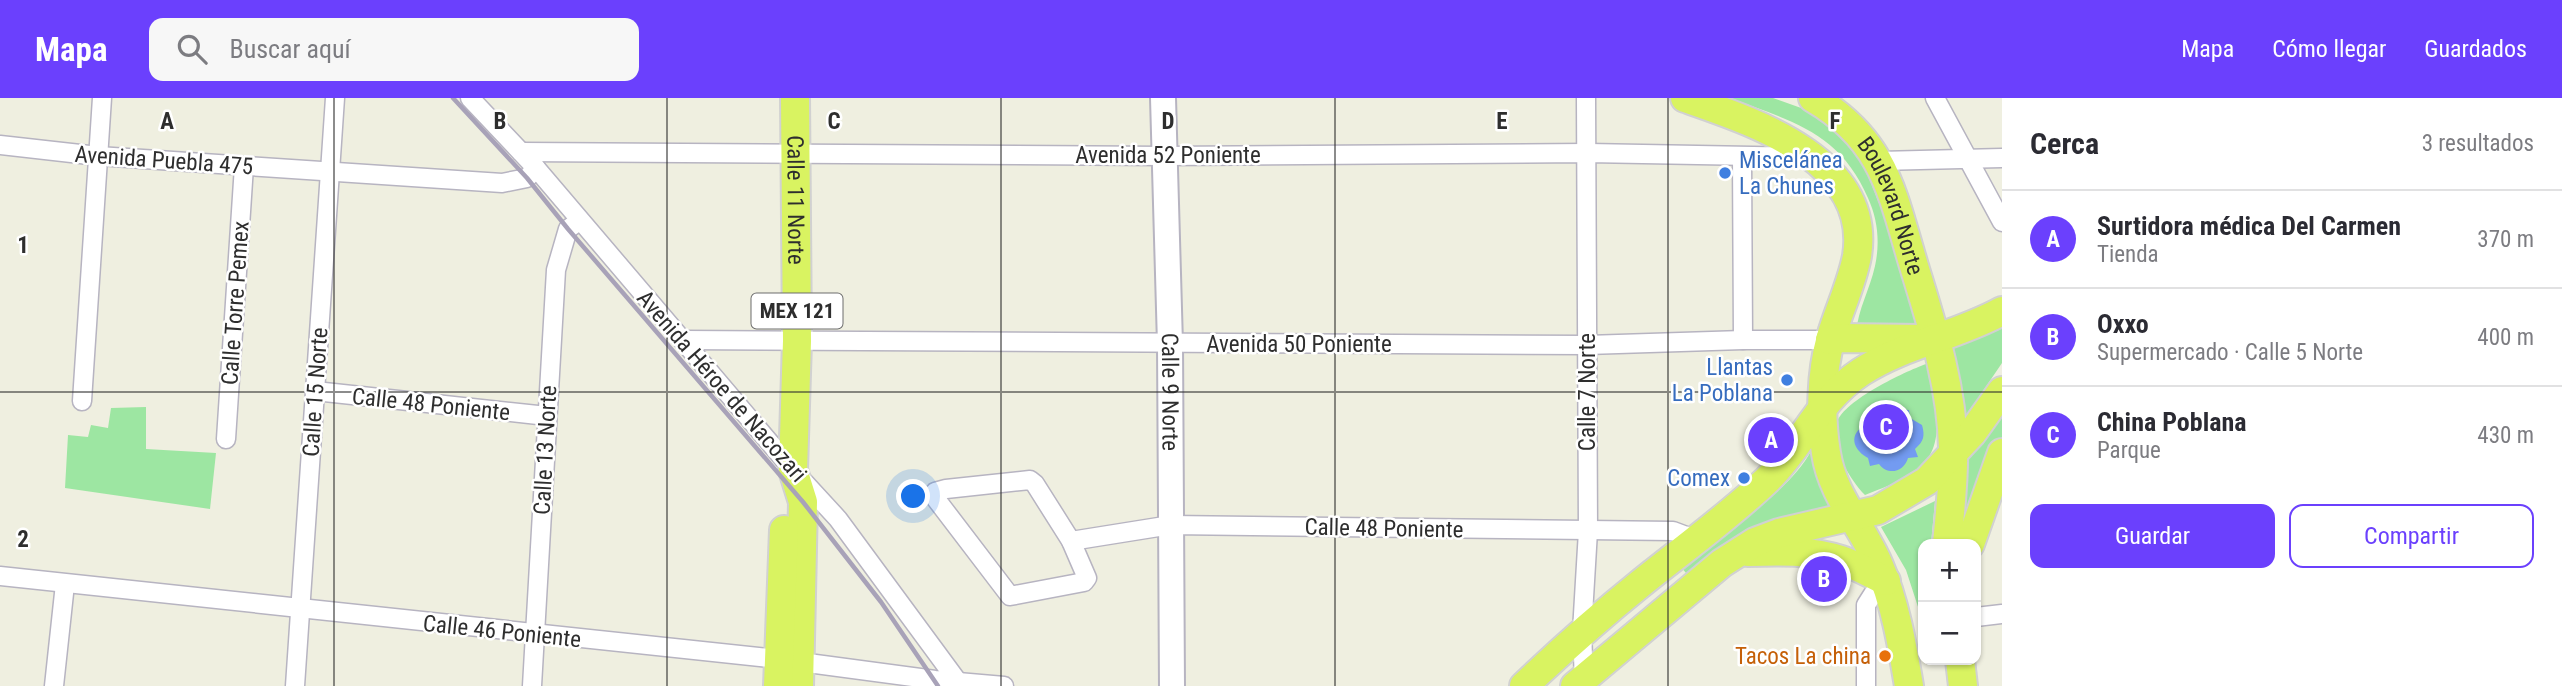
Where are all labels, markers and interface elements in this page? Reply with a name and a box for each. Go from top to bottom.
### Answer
search box [149,18,639,81]
text: Mapa [35,30,107,69]
icon: search [173,30,211,68]
text: Buscar aquí [229,34,351,64]
text: Mapa [2181,35,2234,63]
text: Cómo llegar [2272,35,2386,63]
text: Guardados [2424,35,2527,63]
text: A [160,108,174,135]
text: B [494,108,506,135]
text: C [827,108,841,135]
text: D [1162,108,1175,135]
text: E [1496,108,1508,135]
text: F [1830,108,1841,135]
text: Cerca [2030,126,2099,161]
text: 3 resultados [2422,130,2534,157]
street label: Boulevard Norte [1851,131,1929,278]
street label: Calle 11 Norte [781,135,809,265]
street label: Avenida Puebla 475 [74,141,254,180]
street label: Avenida 52 Poniente [1075,142,1261,169]
place label: Miscelánea La Chunes [1739,147,1843,200]
marker: Miscelánea La Chunes [1717,165,1733,181]
text: Surtidora médica Del Carmen [2097,211,2401,241]
street label: Calle Torre Pemex [216,220,255,386]
text: A [2046,226,2060,253]
text: 370 m [2477,226,2534,253]
text: 1 [17,232,29,259]
text: Tienda [2097,241,2159,268]
street label: Avenida Héroe de Nacozari [631,285,812,488]
road number: MEX 121 [752,294,842,328]
text: Oxxo [2097,309,2149,339]
text: B [2047,324,2059,351]
text: 400 m [2477,324,2534,351]
street label: Calle 15 Norte [298,326,333,458]
street label: Avenida 50 Poniente [1206,331,1392,358]
street label: Calle 9 Norte [1156,332,1184,451]
street label: Calle 7 Norte [1574,333,1601,451]
text: Supermercado · Calle 5 Norte [2097,339,2363,366]
place label: Llantas La Poblana [1672,354,1773,407]
marker: Llantas La Poblana [1779,372,1795,388]
street label: Calle 48 Poniente [351,383,511,426]
street label: Calle 13 Norte [529,385,562,515]
pin: C [1863,401,1909,453]
text: China Poblana [2097,407,2246,437]
pin: A [1748,414,1794,466]
text: C [2046,422,2060,449]
text: 430 m [2477,422,2534,449]
text: Parque [2097,437,2161,464]
place label: Comex [1667,465,1730,492]
marker: Comex [1736,470,1752,486]
your location [896,479,930,513]
button: Guardar [2030,504,2275,568]
button: Compartir [2289,504,2534,568]
street label: Calle 48 Poniente [1304,514,1464,543]
text: 2 [17,526,29,553]
map controls [1918,539,1981,665]
button: + [1918,539,1981,602]
pin: B [1801,553,1847,605]
button: − [1918,602,1981,665]
street label: Calle 46 Poniente [422,610,582,653]
place label: Tacos La china [1735,643,1871,670]
marker: Tacos La china [1877,648,1893,664]

